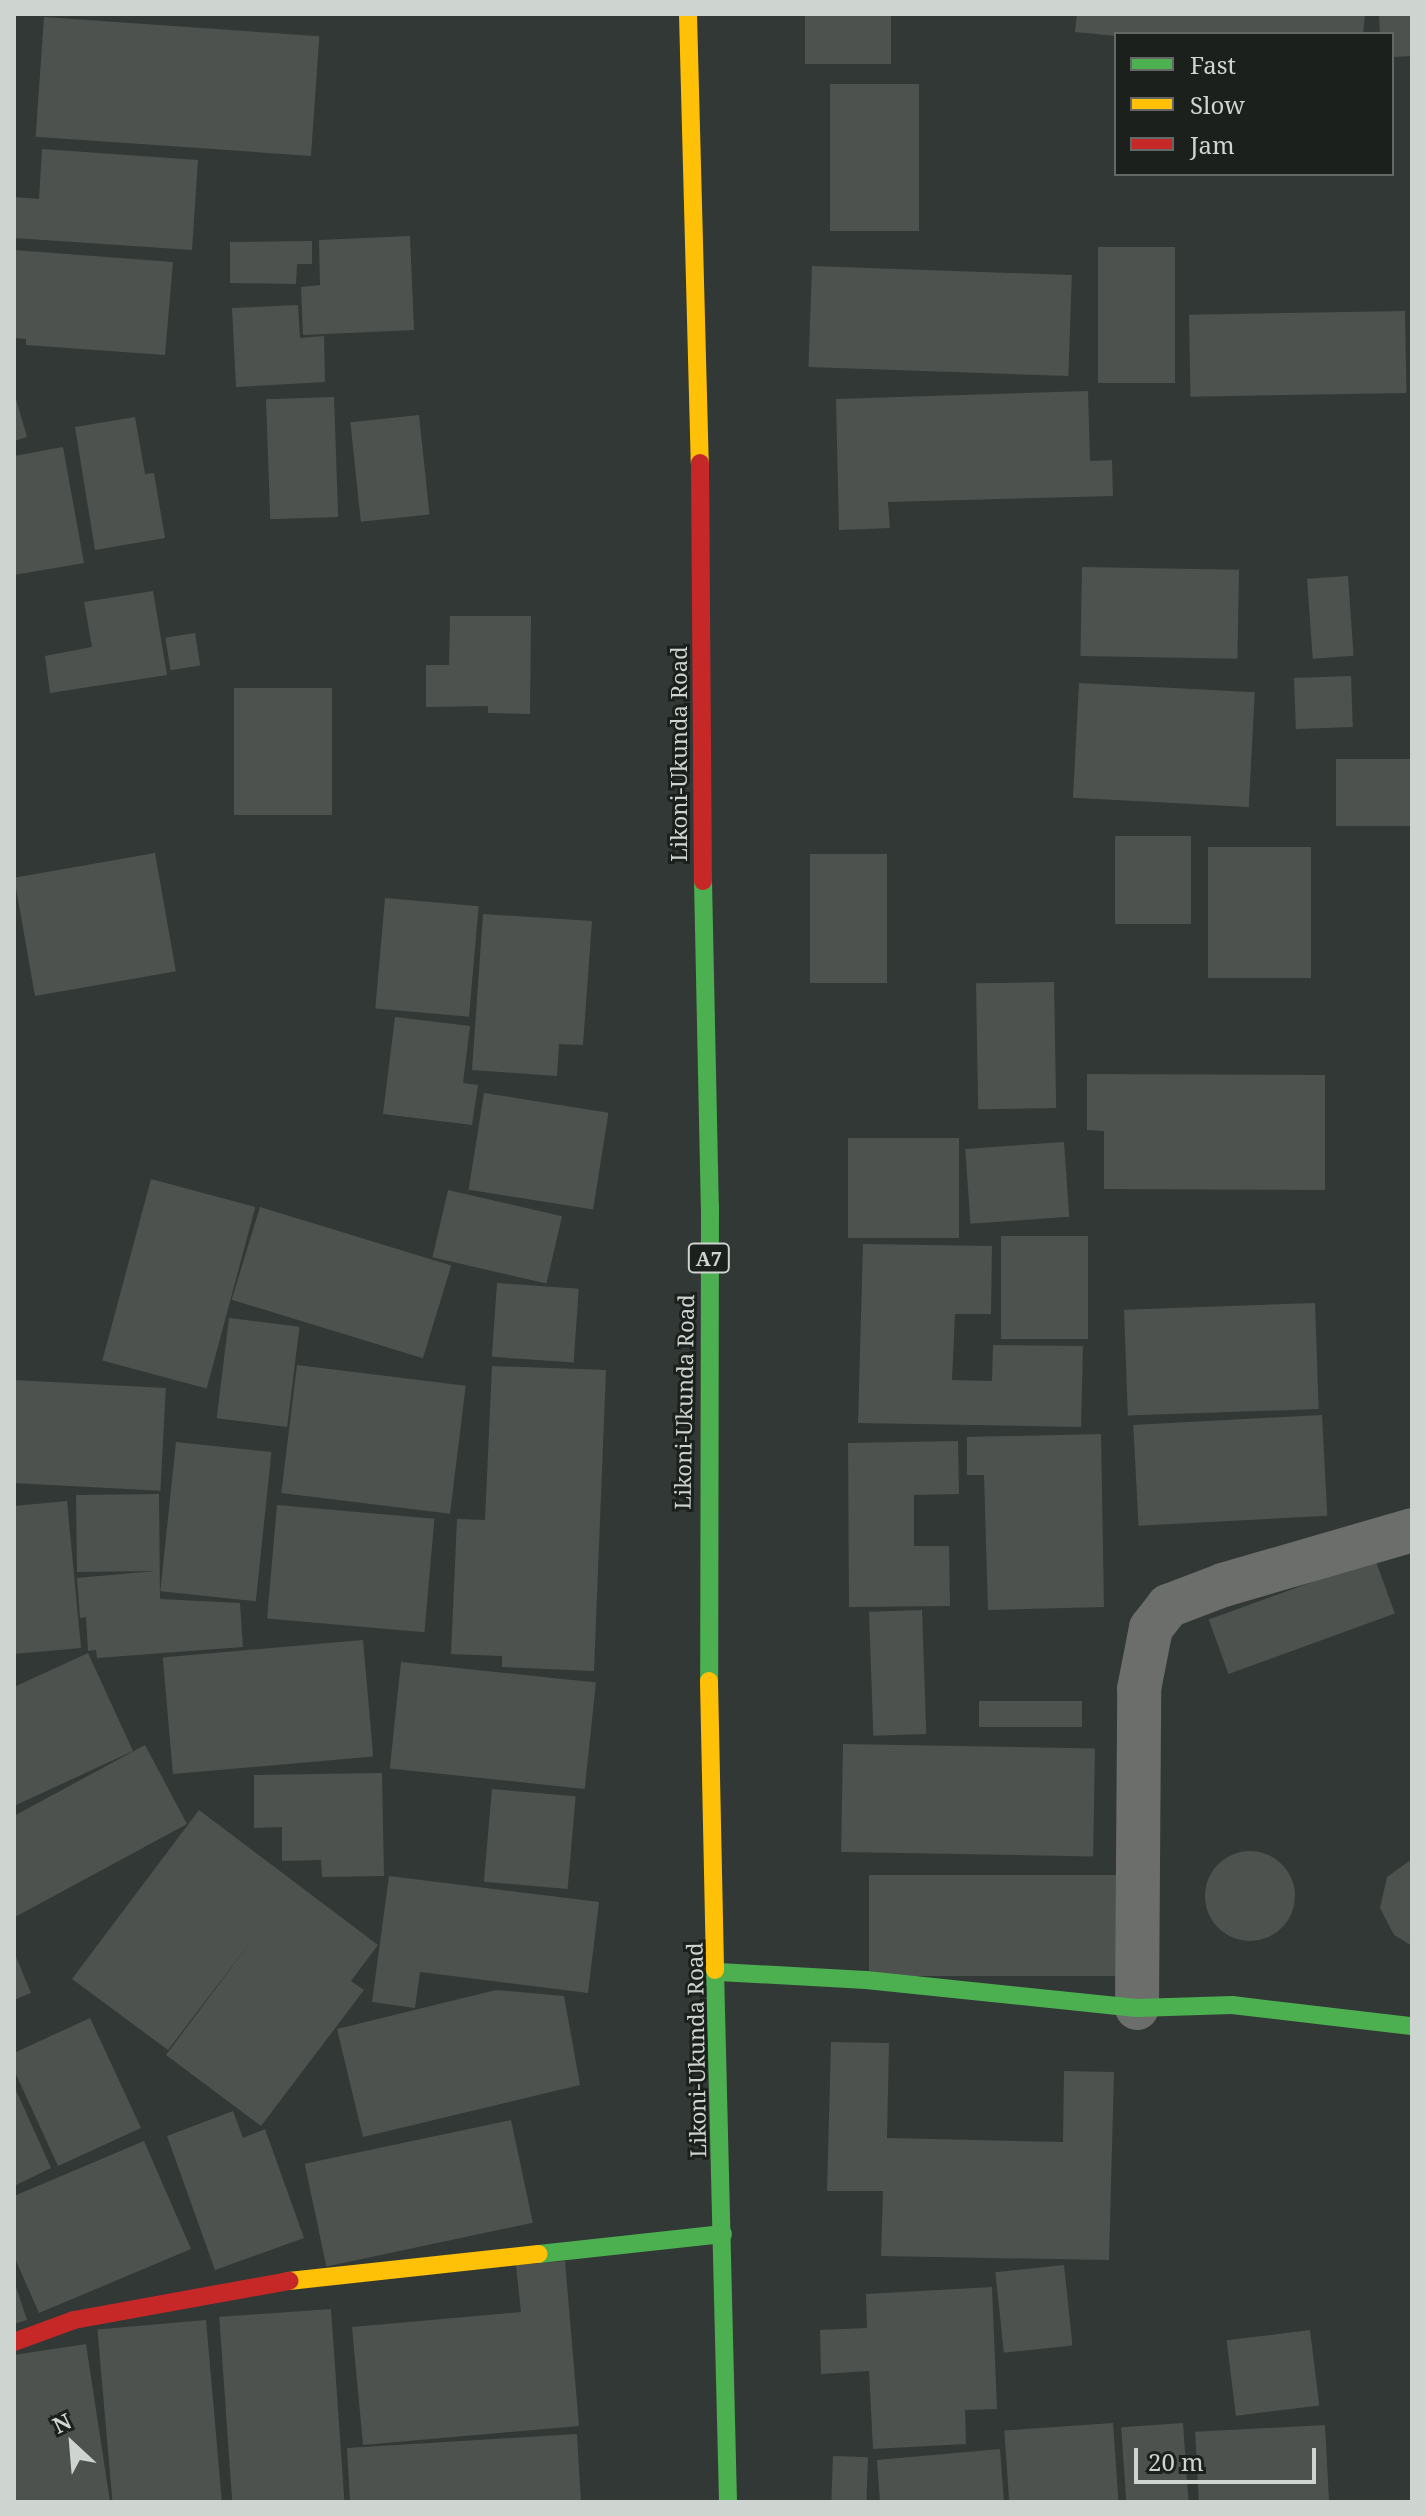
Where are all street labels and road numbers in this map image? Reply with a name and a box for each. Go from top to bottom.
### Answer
street label: Likoni-Ukunda Road [666,646,692,862]
road number: A7 [687,1242,731,1274]
street label: Likoni-Ukunda Road [669,1294,699,1510]
street label: Likoni-Ukunda Road [681,1942,711,2158]

